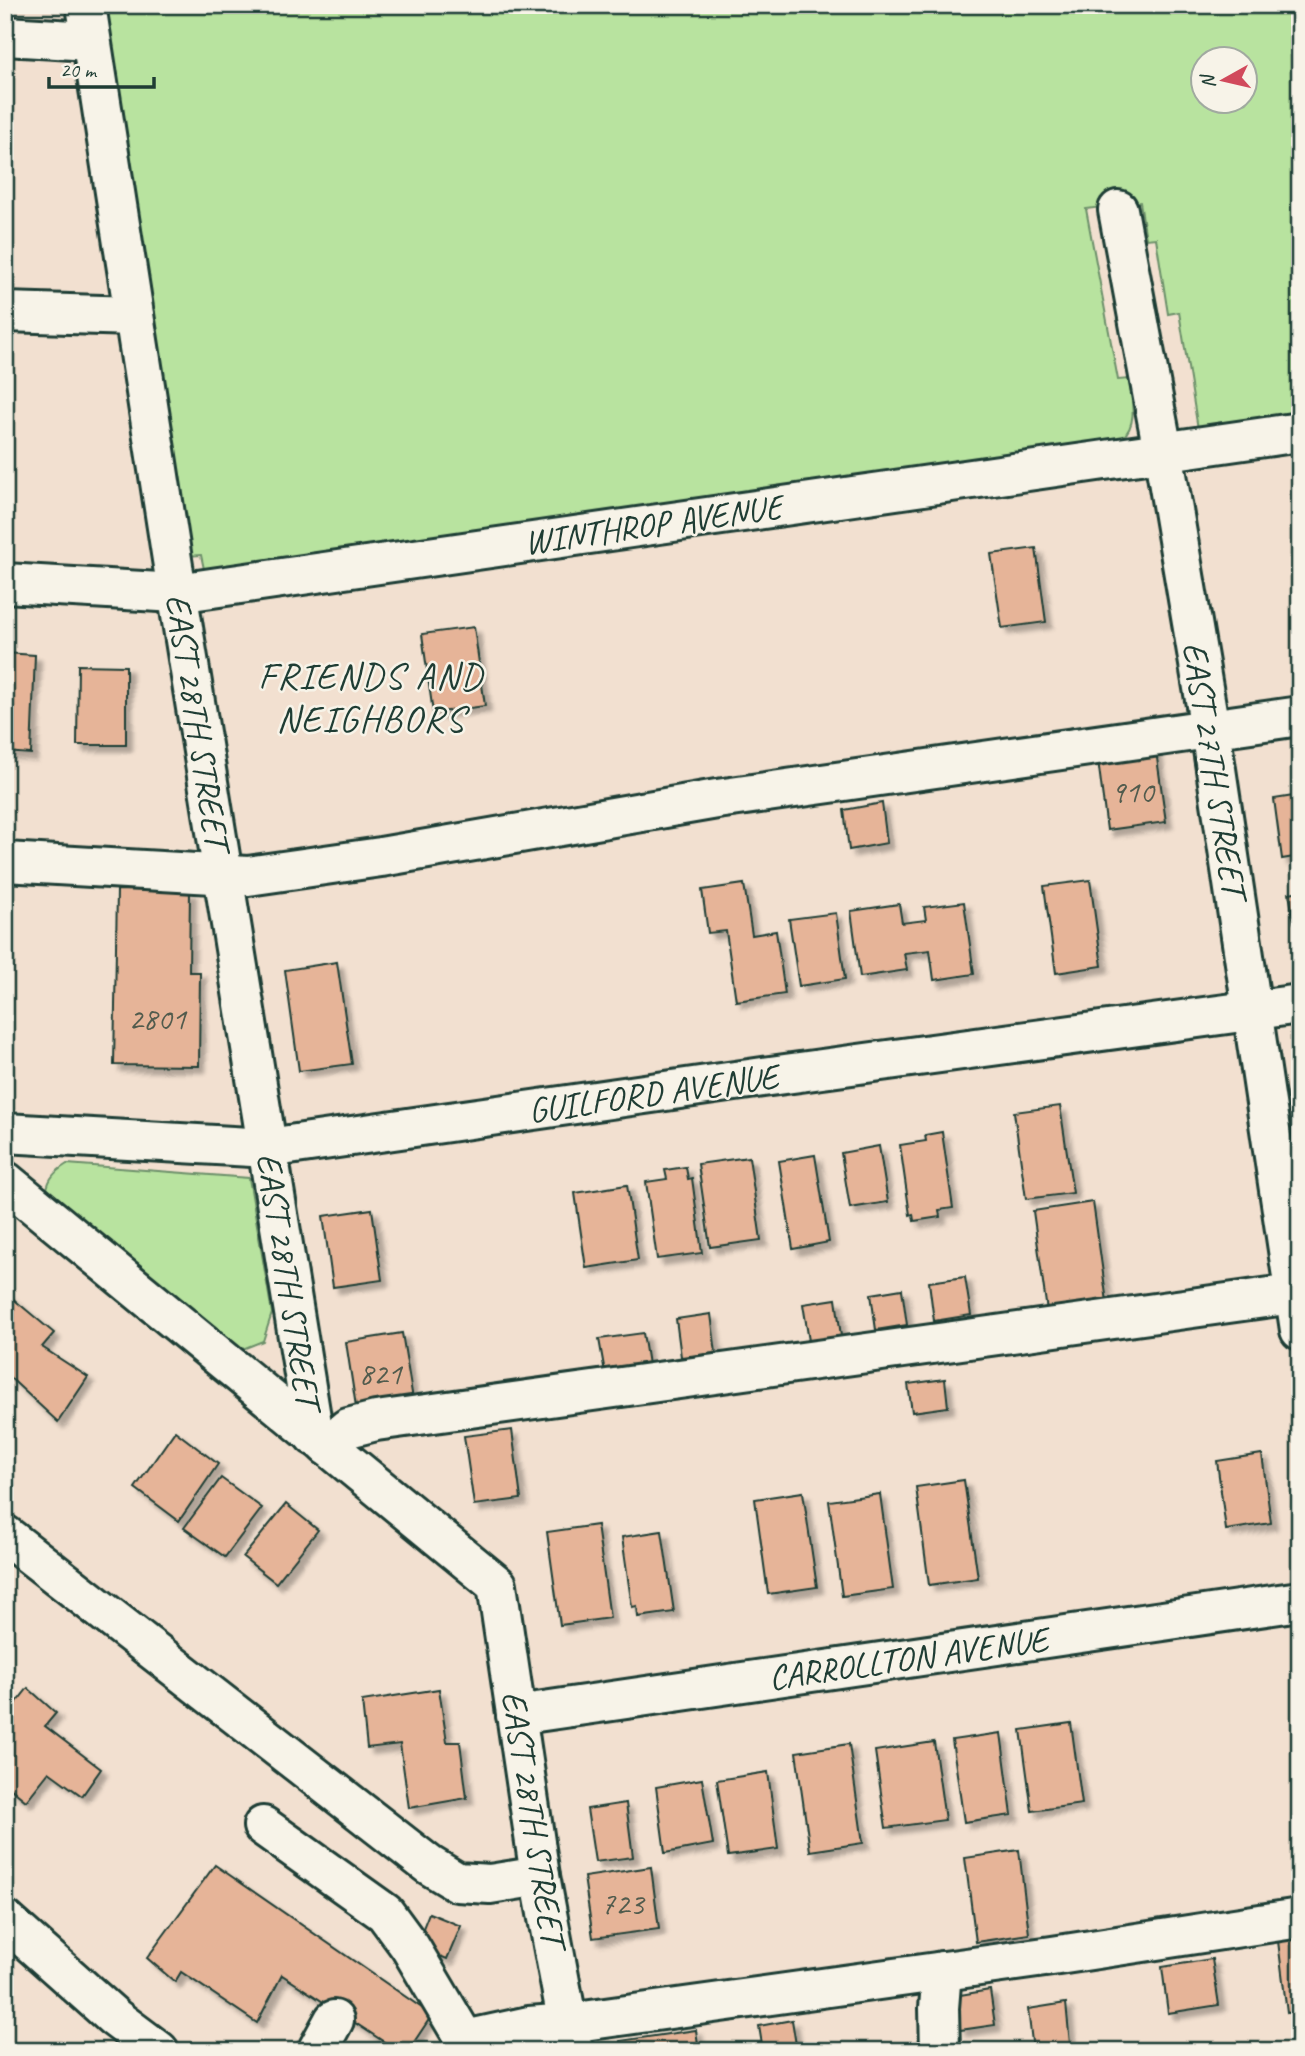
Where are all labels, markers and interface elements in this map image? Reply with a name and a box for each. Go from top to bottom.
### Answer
scale bar [49,46,154,90]
north arrow [1190,46,1260,116]
text: 20 m [60,57,98,83]
text: N [1195,72,1221,90]
street label: WINTHROP AVENUE [521,483,790,565]
street label: EAST 28TH STREET [155,591,241,860]
street label: EAST 27TH STREET [1172,639,1258,908]
district label: FRIENDS AND NEIGHBORS [258,652,485,742]
house number: 910 [1110,771,1156,812]
house number: 2801 [128,998,187,1039]
street label: GUILFORD AVENUE [526,1053,785,1133]
street label: EAST 28TH STREET [246,1150,332,1419]
house number: 821 [358,1353,403,1394]
street label: CARROLLTON AVENUE [766,1616,1055,1700]
street label: EAST 28TH STREET [491,1688,577,1957]
house number: 723 [600,1883,646,1924]

